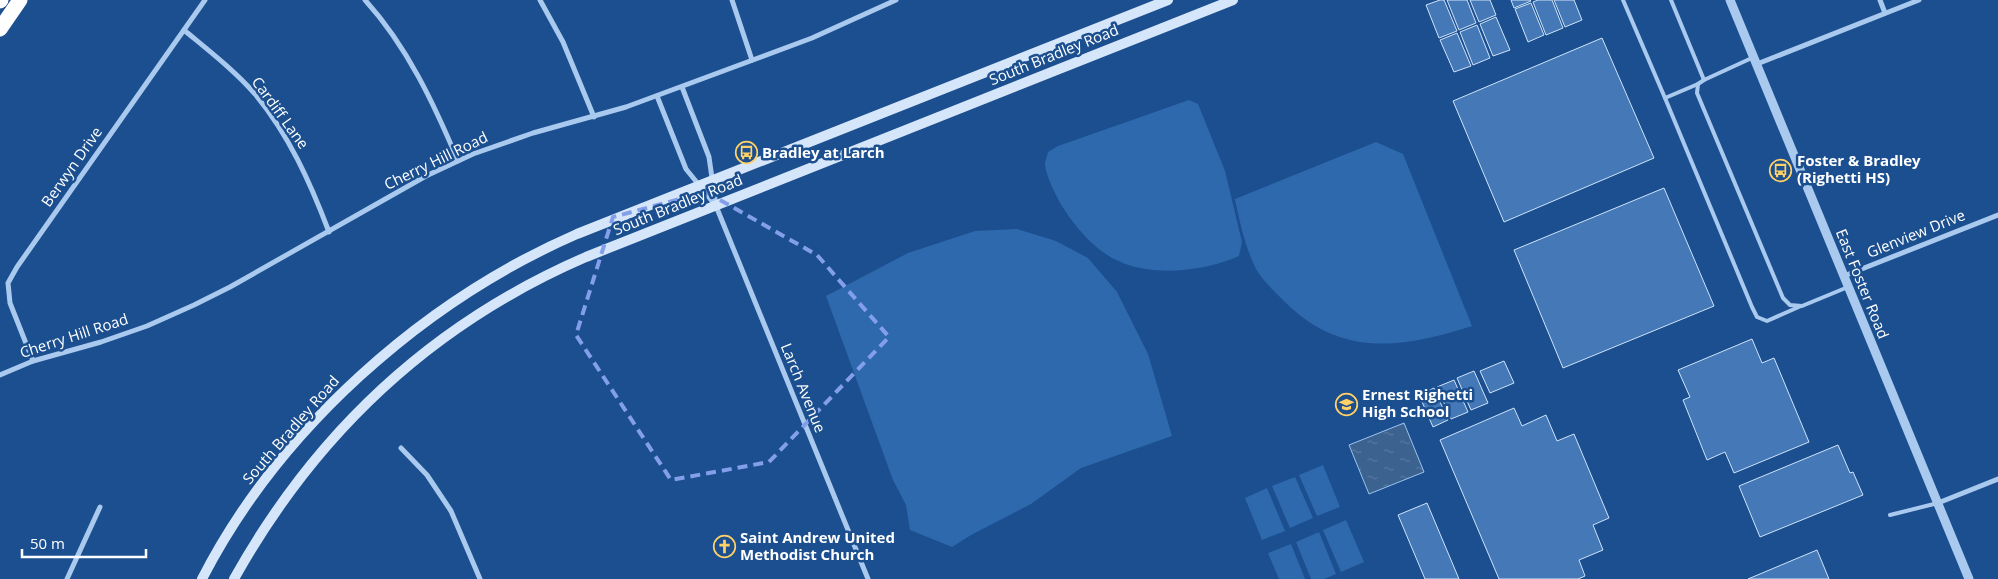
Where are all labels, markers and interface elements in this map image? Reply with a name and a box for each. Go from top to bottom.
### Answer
street label: South Bradley Road [986,19,1121,89]
street label: Cardiff Lane [248,72,314,153]
street label: Berwyn Drive [36,123,106,210]
street label: Cherry Hill Road [380,126,491,194]
bus stop icon: Bradley at Larch [734,141,758,165]
place label: Bradley at Larch [762,142,885,162]
place label: Foster & Bradley (Righetti HS) [1797,150,1921,187]
bus stop icon: Foster & Bradley (Righetti HS) [1769,158,1793,182]
street label: South Bradley Road [610,169,745,239]
street label: Glenview Drive [1864,204,1968,262]
street label: East Foster Road [1832,226,1894,341]
street label: Cherry Hill Road [17,308,130,362]
street label: Larch Avenue [777,340,831,435]
street label: South Bradley Road [238,371,343,488]
place label: Ernest Righetti High School [1362,384,1473,421]
school or university icon: Ernest Righetti High School [1334,392,1358,416]
scale bar [22,526,146,558]
place label: Saint Andrew United Methodist Church [740,527,895,564]
text: 50 m [30,533,65,553]
church icon: Saint Andrew United Methodist Church [712,535,736,559]

